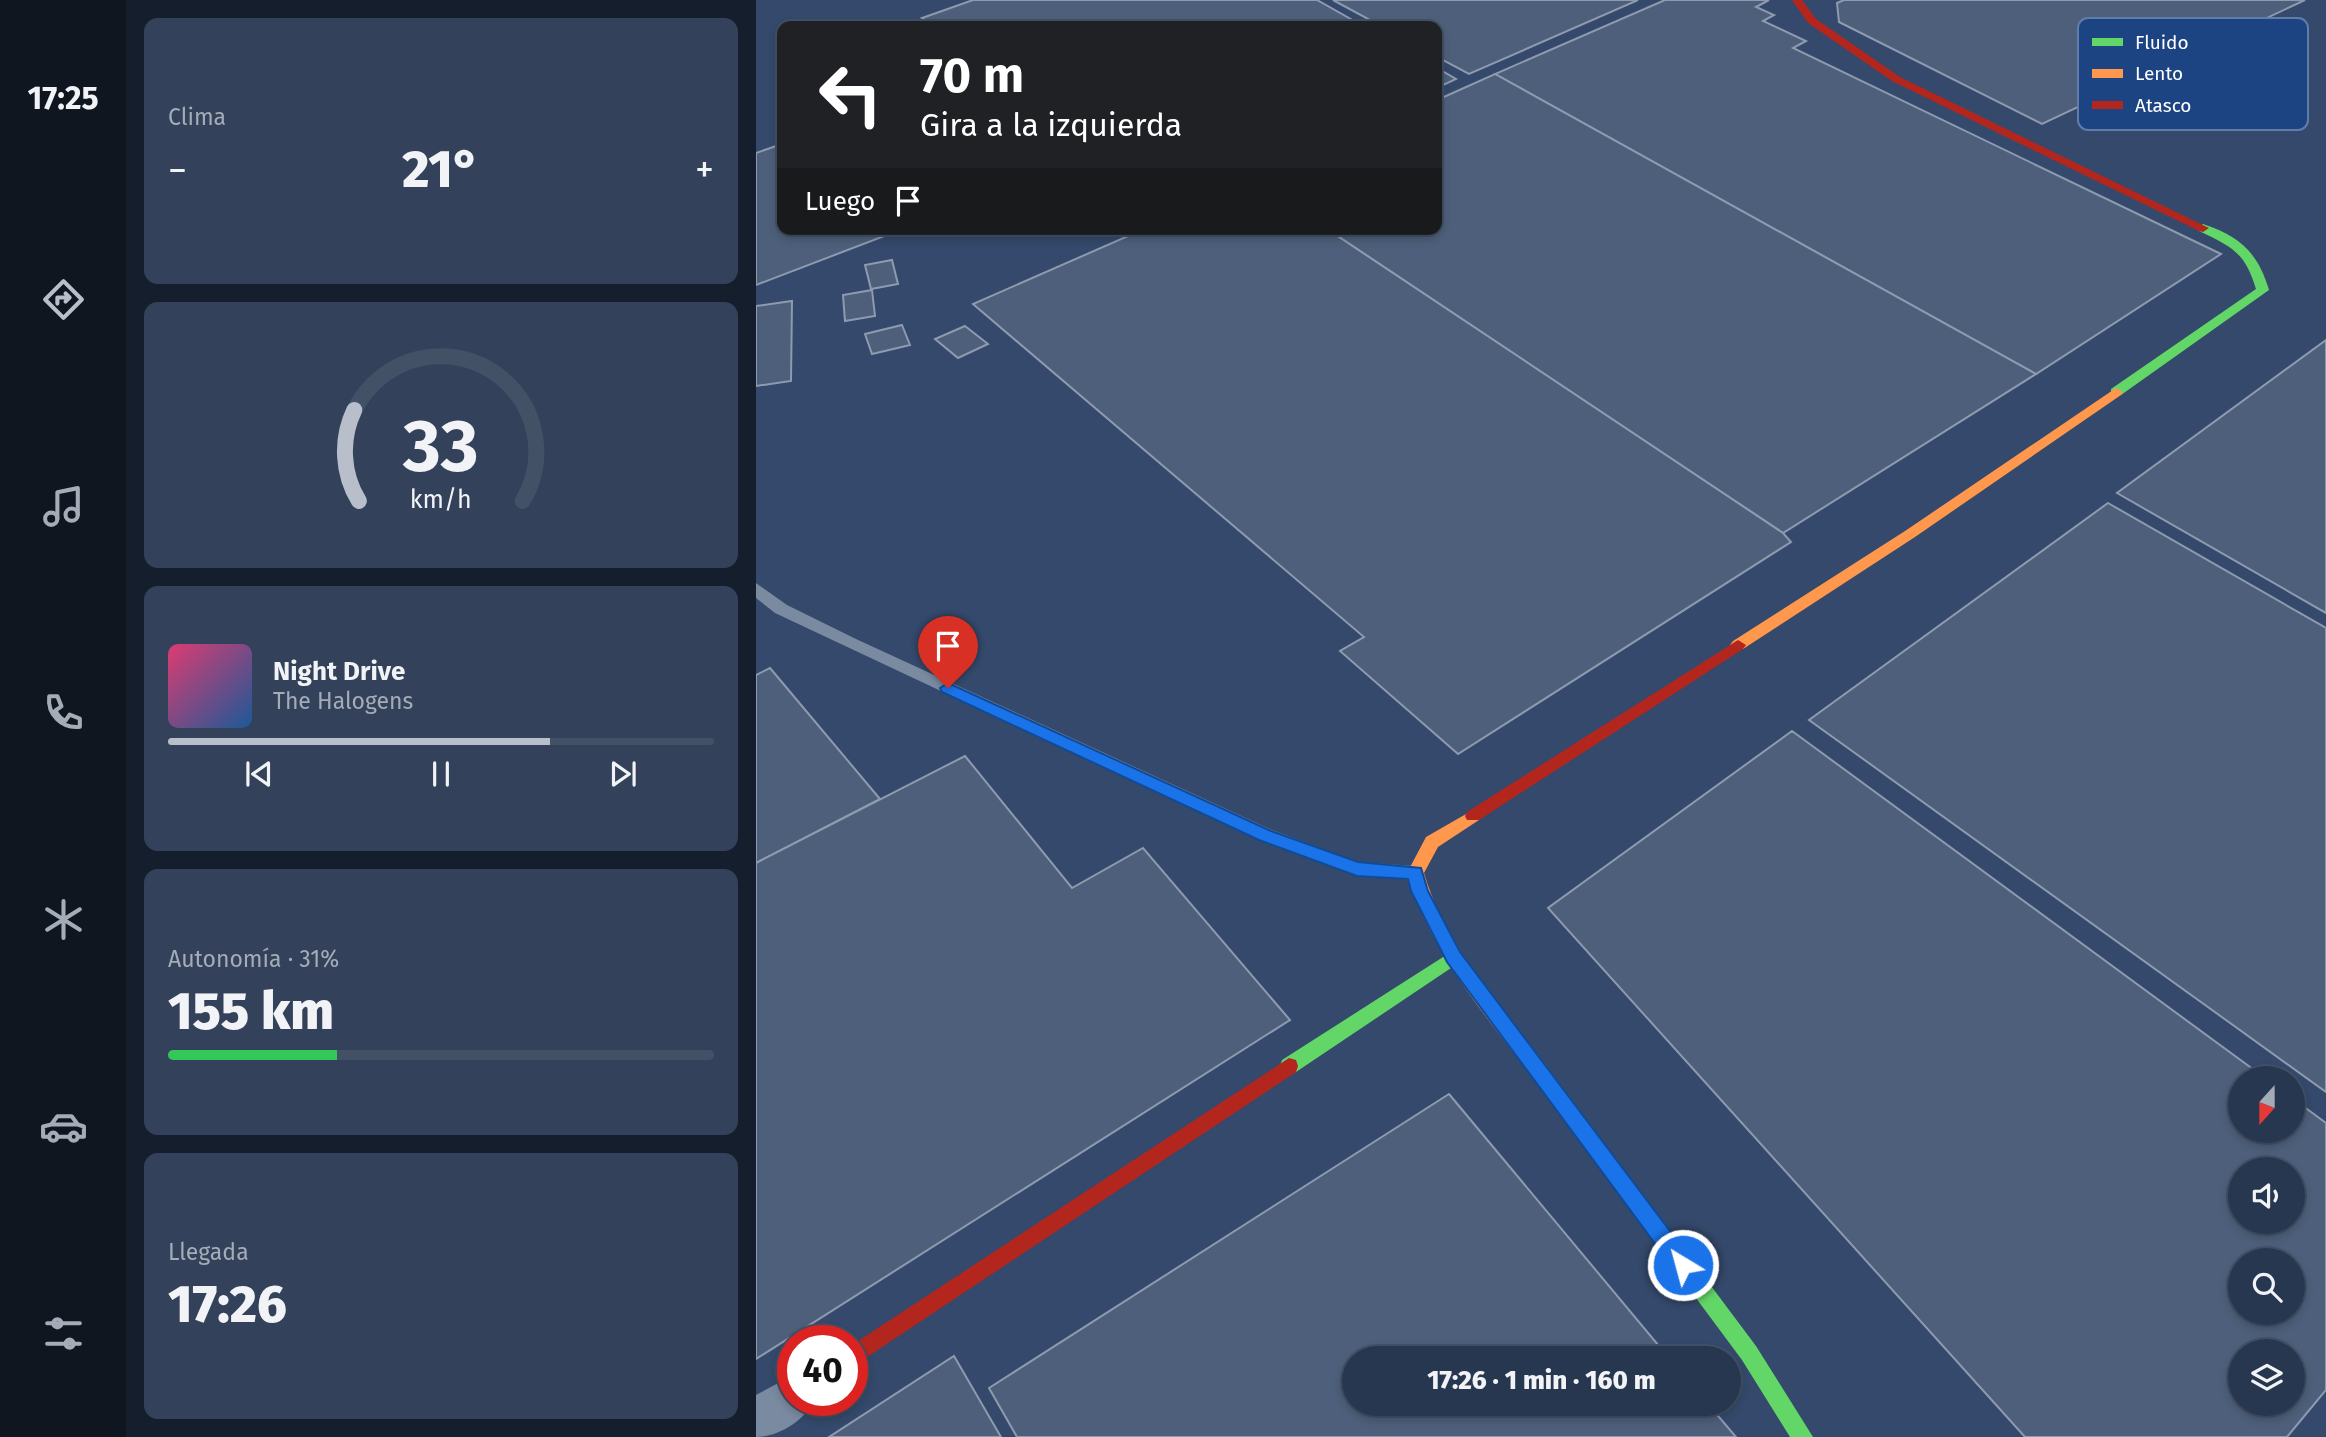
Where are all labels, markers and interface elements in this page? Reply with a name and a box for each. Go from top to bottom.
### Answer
legend [2078,18,2308,130]
text: Fluido [2135,31,2189,54]
text: 70 m [920,46,1024,105]
icon: left [805,49,896,140]
text: Lento [2135,62,2183,85]
text: 17:25 [27,79,99,117]
text: Atasco [2135,94,2191,117]
text: Clima [168,103,226,131]
text: Gira a la izquierda [920,106,1182,144]
text: 21° [402,138,480,201]
text: − [168,147,187,193]
text: + [695,147,714,193]
icon: arrive [889,182,927,220]
text: Luego [805,186,875,217]
icon: directions [39,275,88,324]
text: 33 [402,403,479,490]
icon: music [39,482,88,531]
text: km/h [410,484,472,514]
pin [918,616,978,688]
icon: arrive [929,627,967,665]
text: Night Drive [273,656,405,687]
text: The Halogens [273,687,413,715]
icon: phone [39,688,88,737]
icon: previous [240,755,278,793]
icon: pause [422,755,460,793]
icon: next [604,755,642,793]
icon: climate [39,895,88,944]
text: Autonomía · 31% [168,945,339,973]
text: 155 km [168,980,334,1043]
north arrow [2228,1066,2305,1143]
map controls [2228,1066,2305,1416]
icon: car [39,1102,88,1151]
button: sound [2228,1157,2305,1234]
position arrow [1646,1228,1720,1302]
text: Llegada [168,1238,249,1266]
button: search [2228,1248,2305,1325]
text: 17:26 [168,1273,287,1336]
icon: filters [39,1309,88,1358]
speed limit sign: 40 [777,1325,868,1416]
button: layers [2228,1339,2305,1416]
text: 17:26 · 1 min · 160 m [1427,1365,1656,1396]

